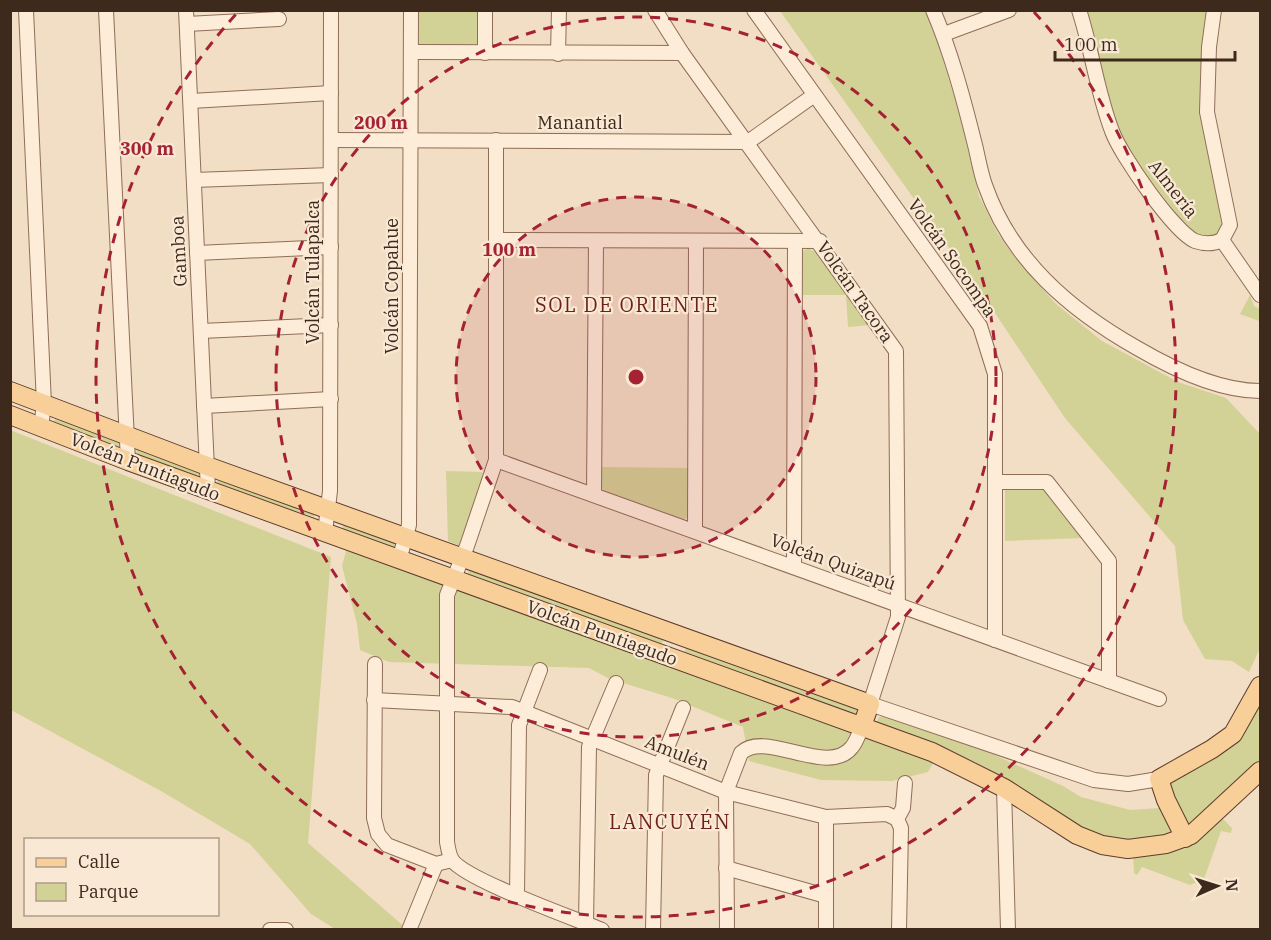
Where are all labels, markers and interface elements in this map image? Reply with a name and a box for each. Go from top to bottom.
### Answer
scale bar [1055,24,1235,62]
text: 100 m [1064,33,1118,56]
text: 200 m [354,111,409,134]
street label: Manantial [537,111,623,134]
text: 300 m [120,137,175,160]
street label: Almería [1143,155,1203,223]
street label: Volcán Socompa [903,194,1002,322]
street label: Volcán Tulapalca [301,200,324,344]
street label: Gamboa [165,215,192,287]
street label: Volcán Copahue [380,218,403,354]
street label: Volcán Tacora [812,236,899,347]
text: 100 m [482,238,537,261]
district label: SOL DE ORIENTE [535,291,719,318]
centre of rings [626,367,646,387]
street label: Volcán Puntiagudo [67,427,223,506]
street label: Volcán Quizapú [767,528,899,595]
street label: Volcán Puntiagudo [524,595,681,671]
street label: Amulén [642,730,713,775]
district label: LANCUYÉN [609,808,731,835]
legend [24,838,219,916]
text: Calle [78,850,120,873]
north arrow [1187,856,1247,916]
text: N [1222,878,1242,892]
text: Parque [78,880,138,903]

